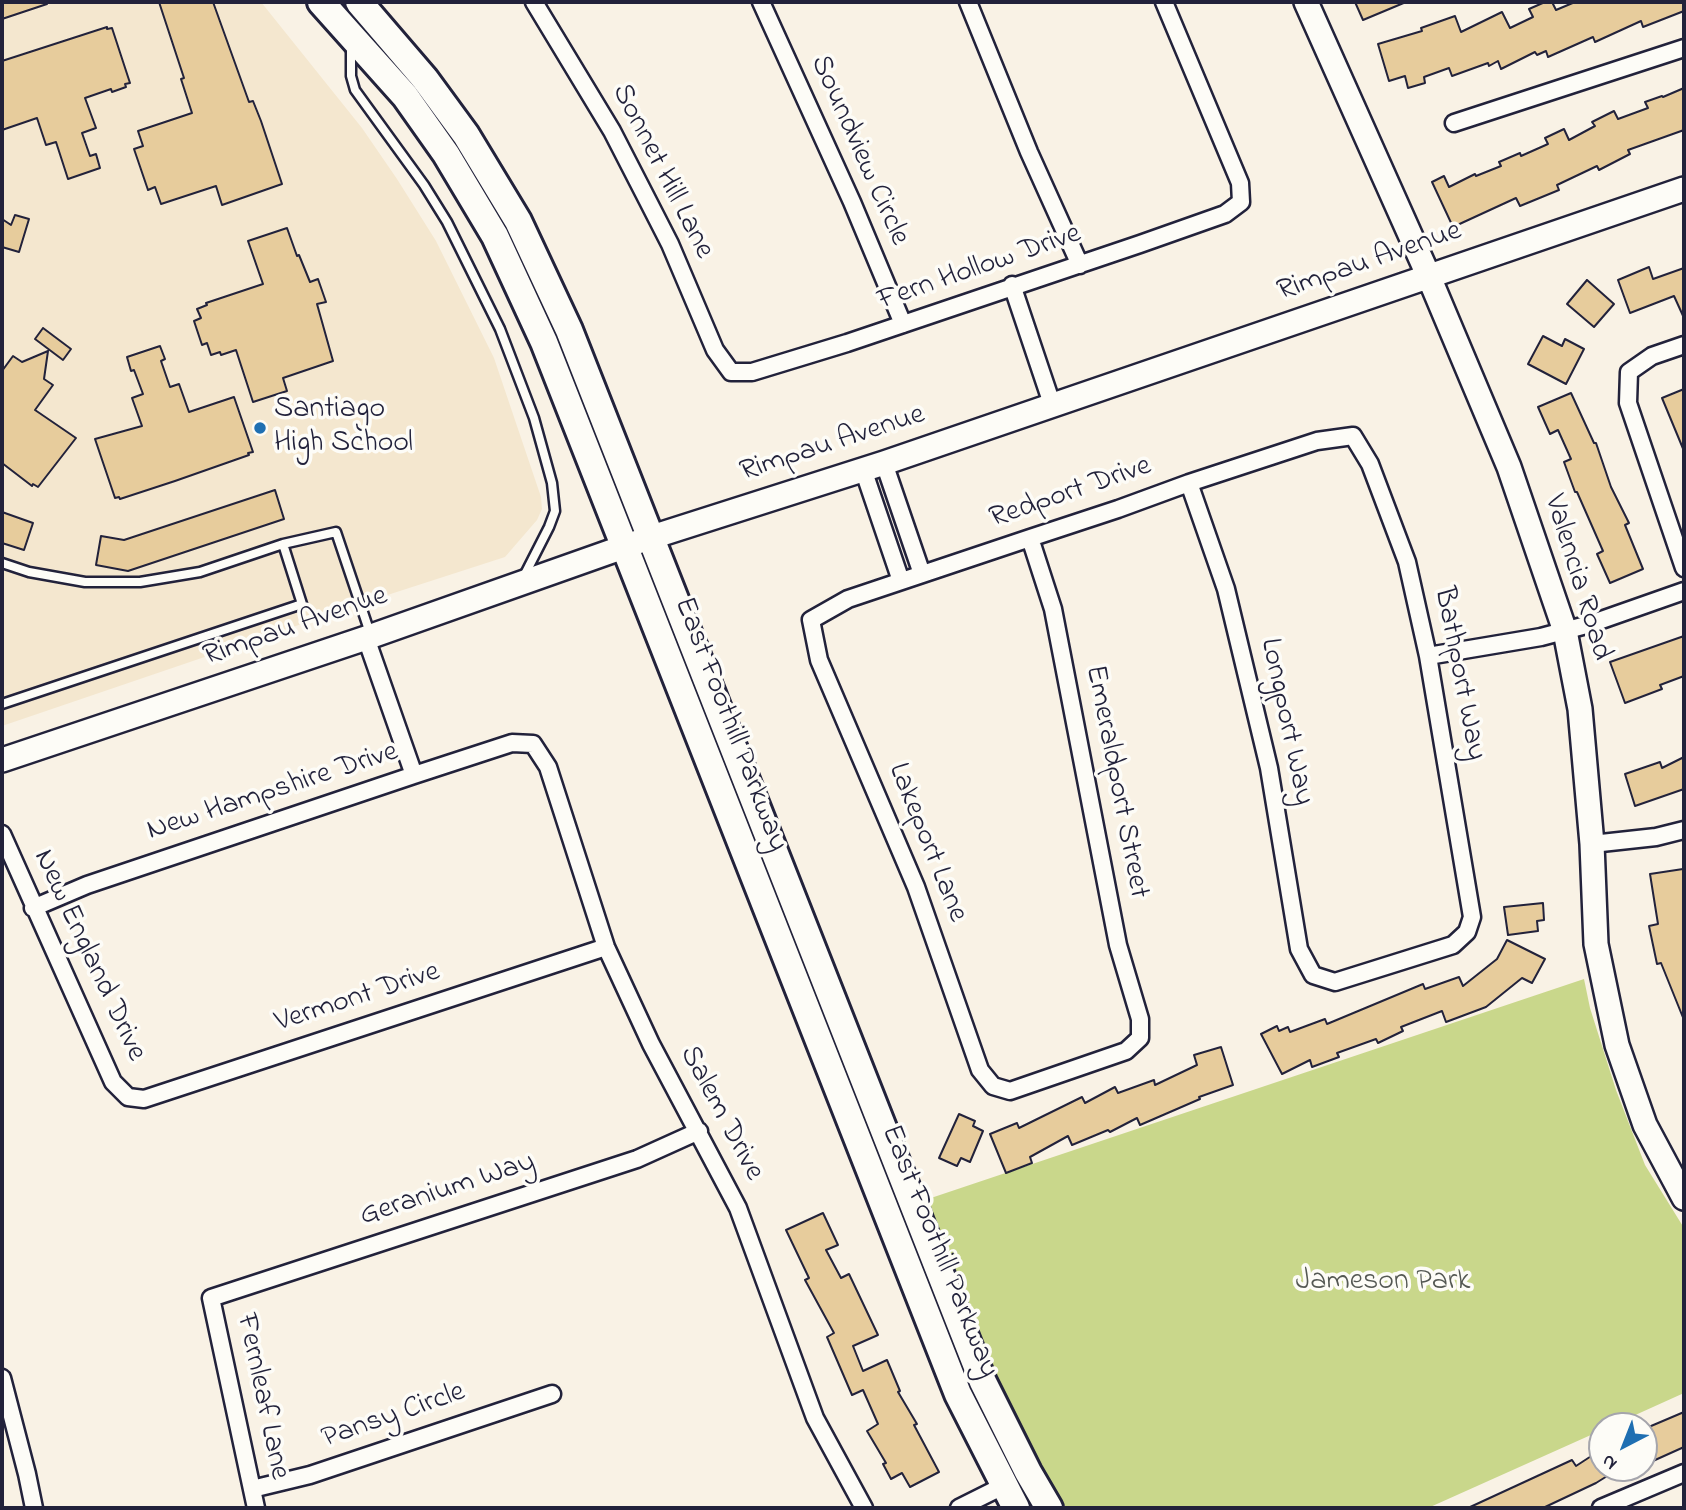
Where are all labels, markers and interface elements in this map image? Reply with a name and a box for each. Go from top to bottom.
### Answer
street label: Soundview Circle [800,50,916,252]
street label: Sonnet Hill Lane [602,79,720,265]
street label: Rimpau Avenue [1273,215,1467,311]
street label: Fern Hollow Drive [874,217,1086,321]
place label: Santiago High School [274,393,413,463]
street label: Rimpau Avenue [736,398,930,492]
marker: Santiago High School [252,420,268,436]
street label: Redport Drive [986,450,1156,538]
street label: Valencia Road [1534,491,1618,665]
street label: Rimpau Avenue [199,580,393,676]
street label: Bathport Way [1424,584,1492,764]
street label: East Foothill Parkway [664,593,794,857]
street label: Longport Way [1250,635,1320,809]
street label: Emeraldport Street [1075,662,1155,902]
street label: New Hampshire Drive [143,735,403,851]
street label: Lakeport Lane [878,758,974,928]
street label: New England Drive [23,845,153,1067]
street label: Vermont Drive [271,956,445,1042]
street label: Salem Drive [670,1040,770,1188]
street label: East Foothill Parkway [871,1120,1005,1384]
street label: Geranium Way [356,1146,540,1236]
park label: Jameson Park [1296,1265,1470,1301]
street label: Fernleaf Lane [226,1311,296,1483]
street label: Pansy Circle [318,1376,470,1458]
north arrow [1588,1412,1658,1482]
text: N [1596,1447,1624,1476]

